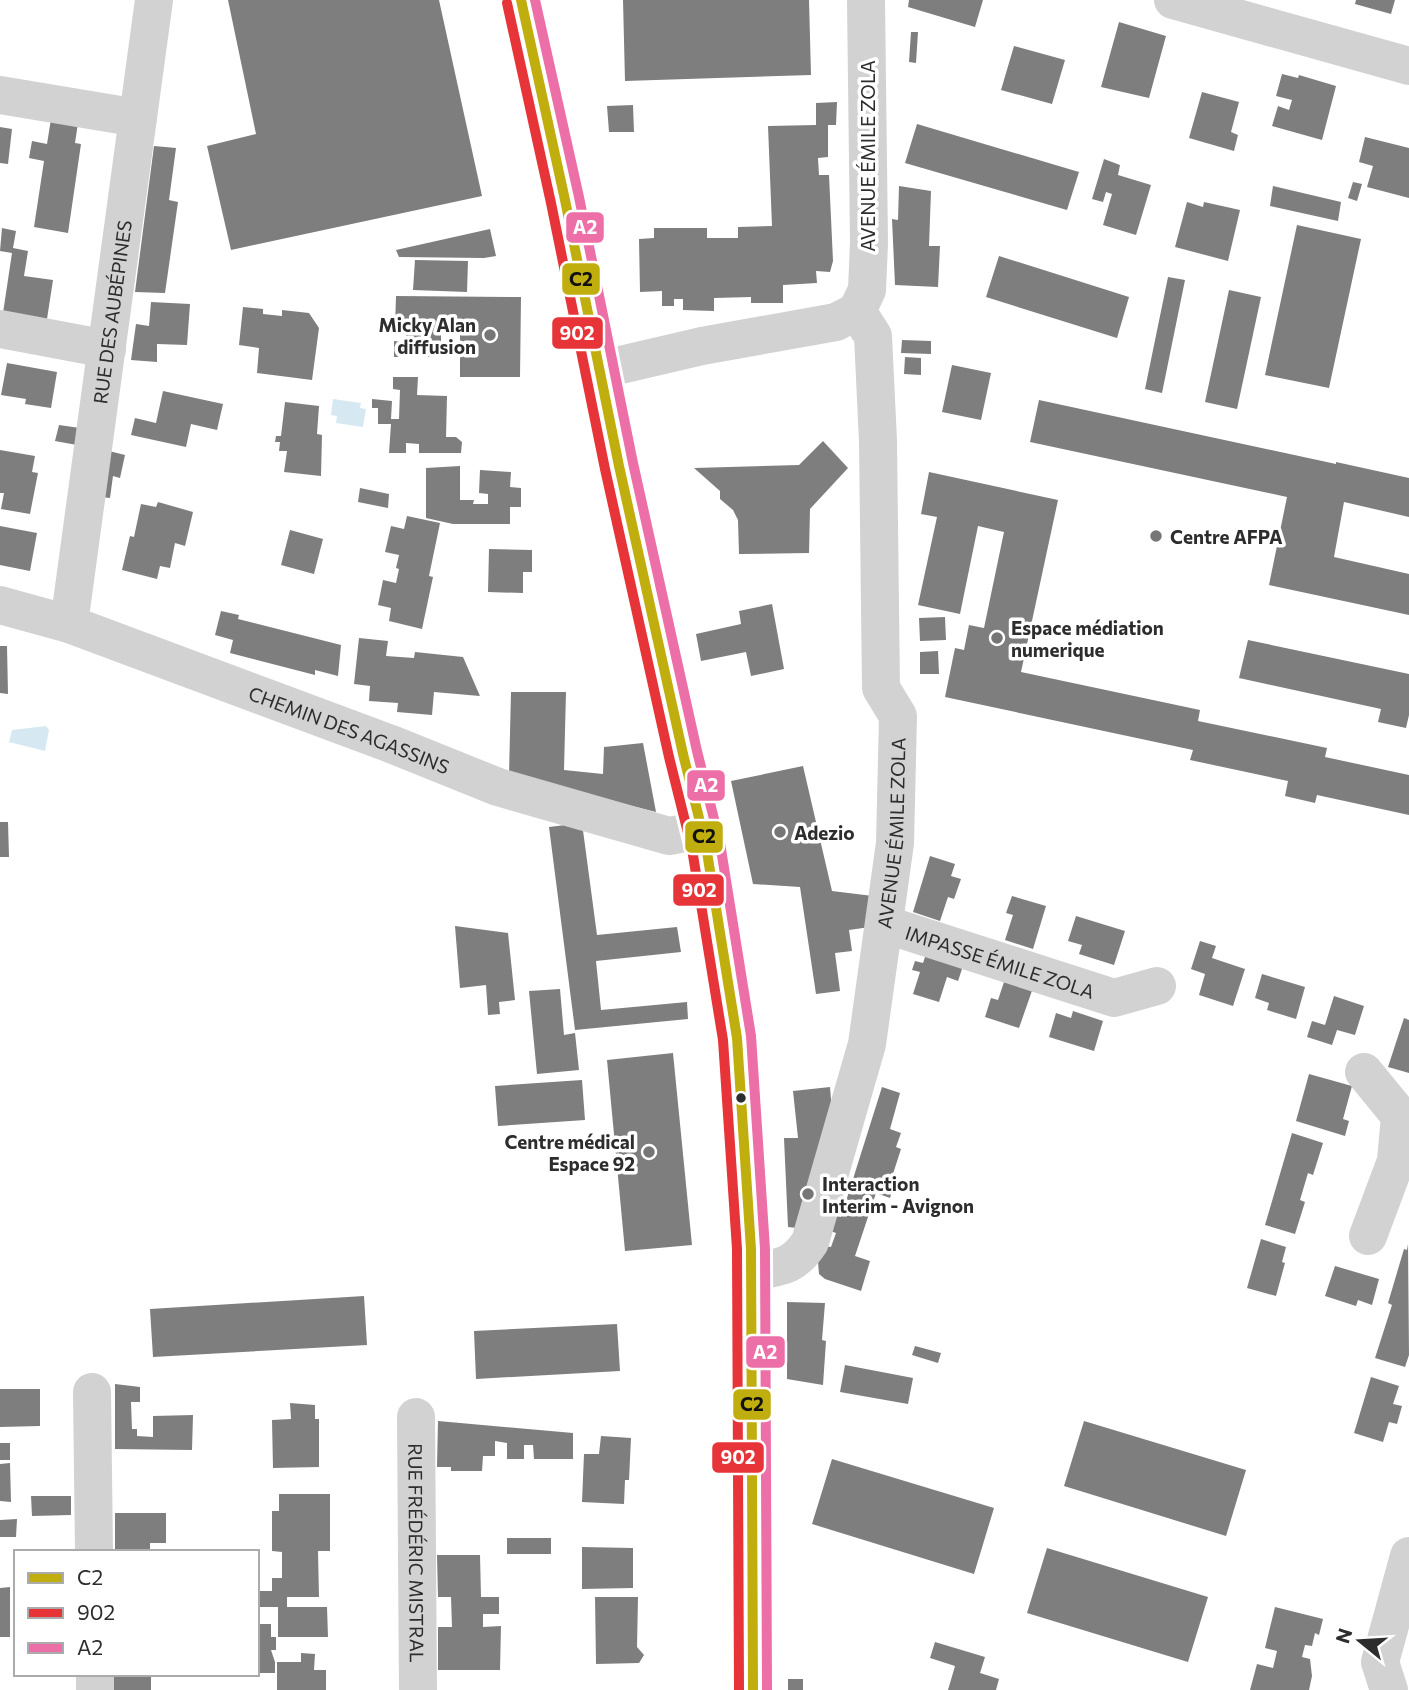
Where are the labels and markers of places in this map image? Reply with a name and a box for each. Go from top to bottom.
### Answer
place label: Micky Alan diffusion [378,313,476,358]
marker: Micky Alan diffusion [482,327,498,343]
place label: Centre AFPA [1170,525,1283,548]
marker: Centre AFPA [1148,528,1164,544]
place label: Espace médiation numerique [1011,616,1164,661]
marker: Espace médiation numerique [989,630,1005,646]
place label: Adezio [794,821,855,844]
marker: Adezio [772,824,788,840]
unlabelled marker [734,1091,748,1105]
place label: Centre médical Espace 92 [504,1130,635,1175]
marker: Centre médical Espace 92 [641,1144,657,1160]
place label: Interaction Interim - Avignon [822,1172,974,1217]
marker: Interaction Interim - Avignon [800,1186,816,1202]

